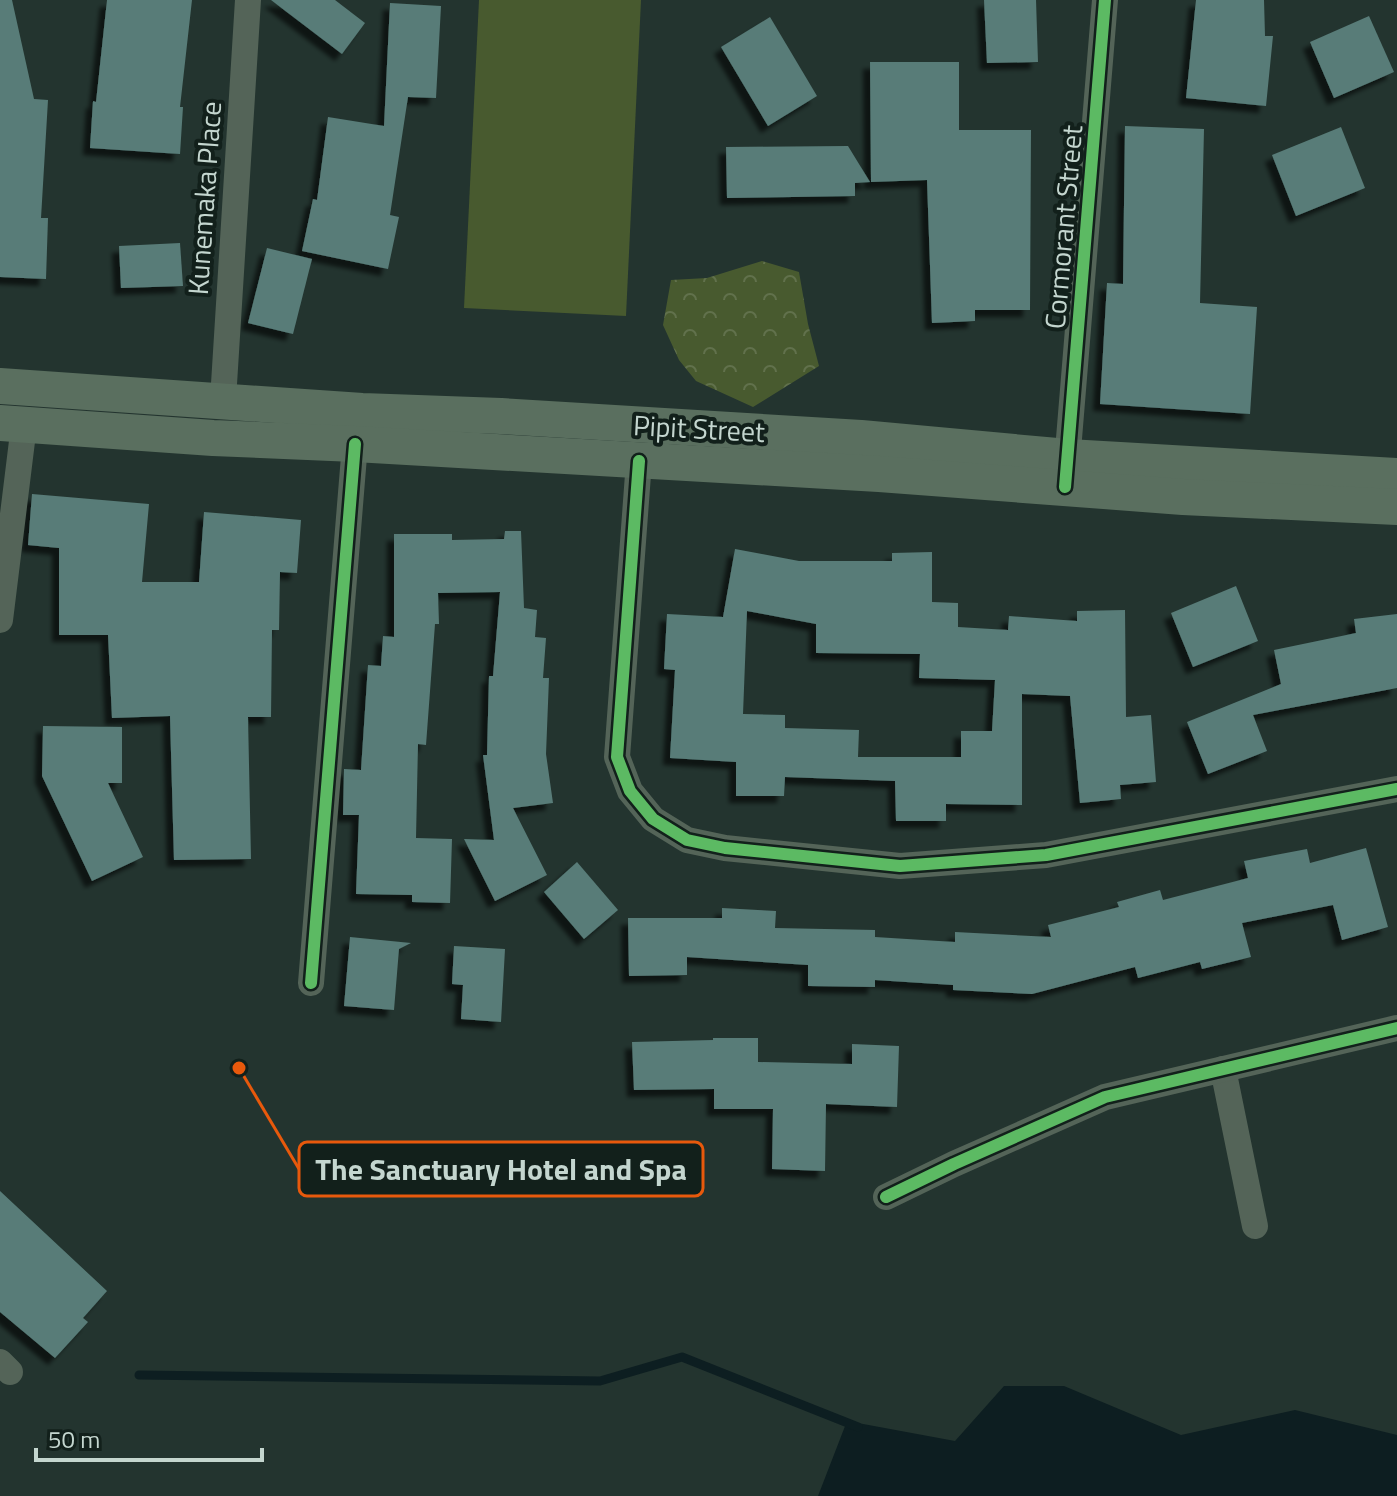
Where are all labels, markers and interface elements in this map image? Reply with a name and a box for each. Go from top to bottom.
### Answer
street label: Kunemaka Place [176,100,232,296]
street label: Cormorant Street [1033,123,1093,331]
street label: Pipit Street [632,403,766,453]
callout: The Sanctuary Hotel and Spa [299,1142,703,1196]
text: The Sanctuary Hotel and Spa [315,1146,687,1192]
scale bar [36,1412,262,1462]
text: 50 m [48,1421,100,1457]

